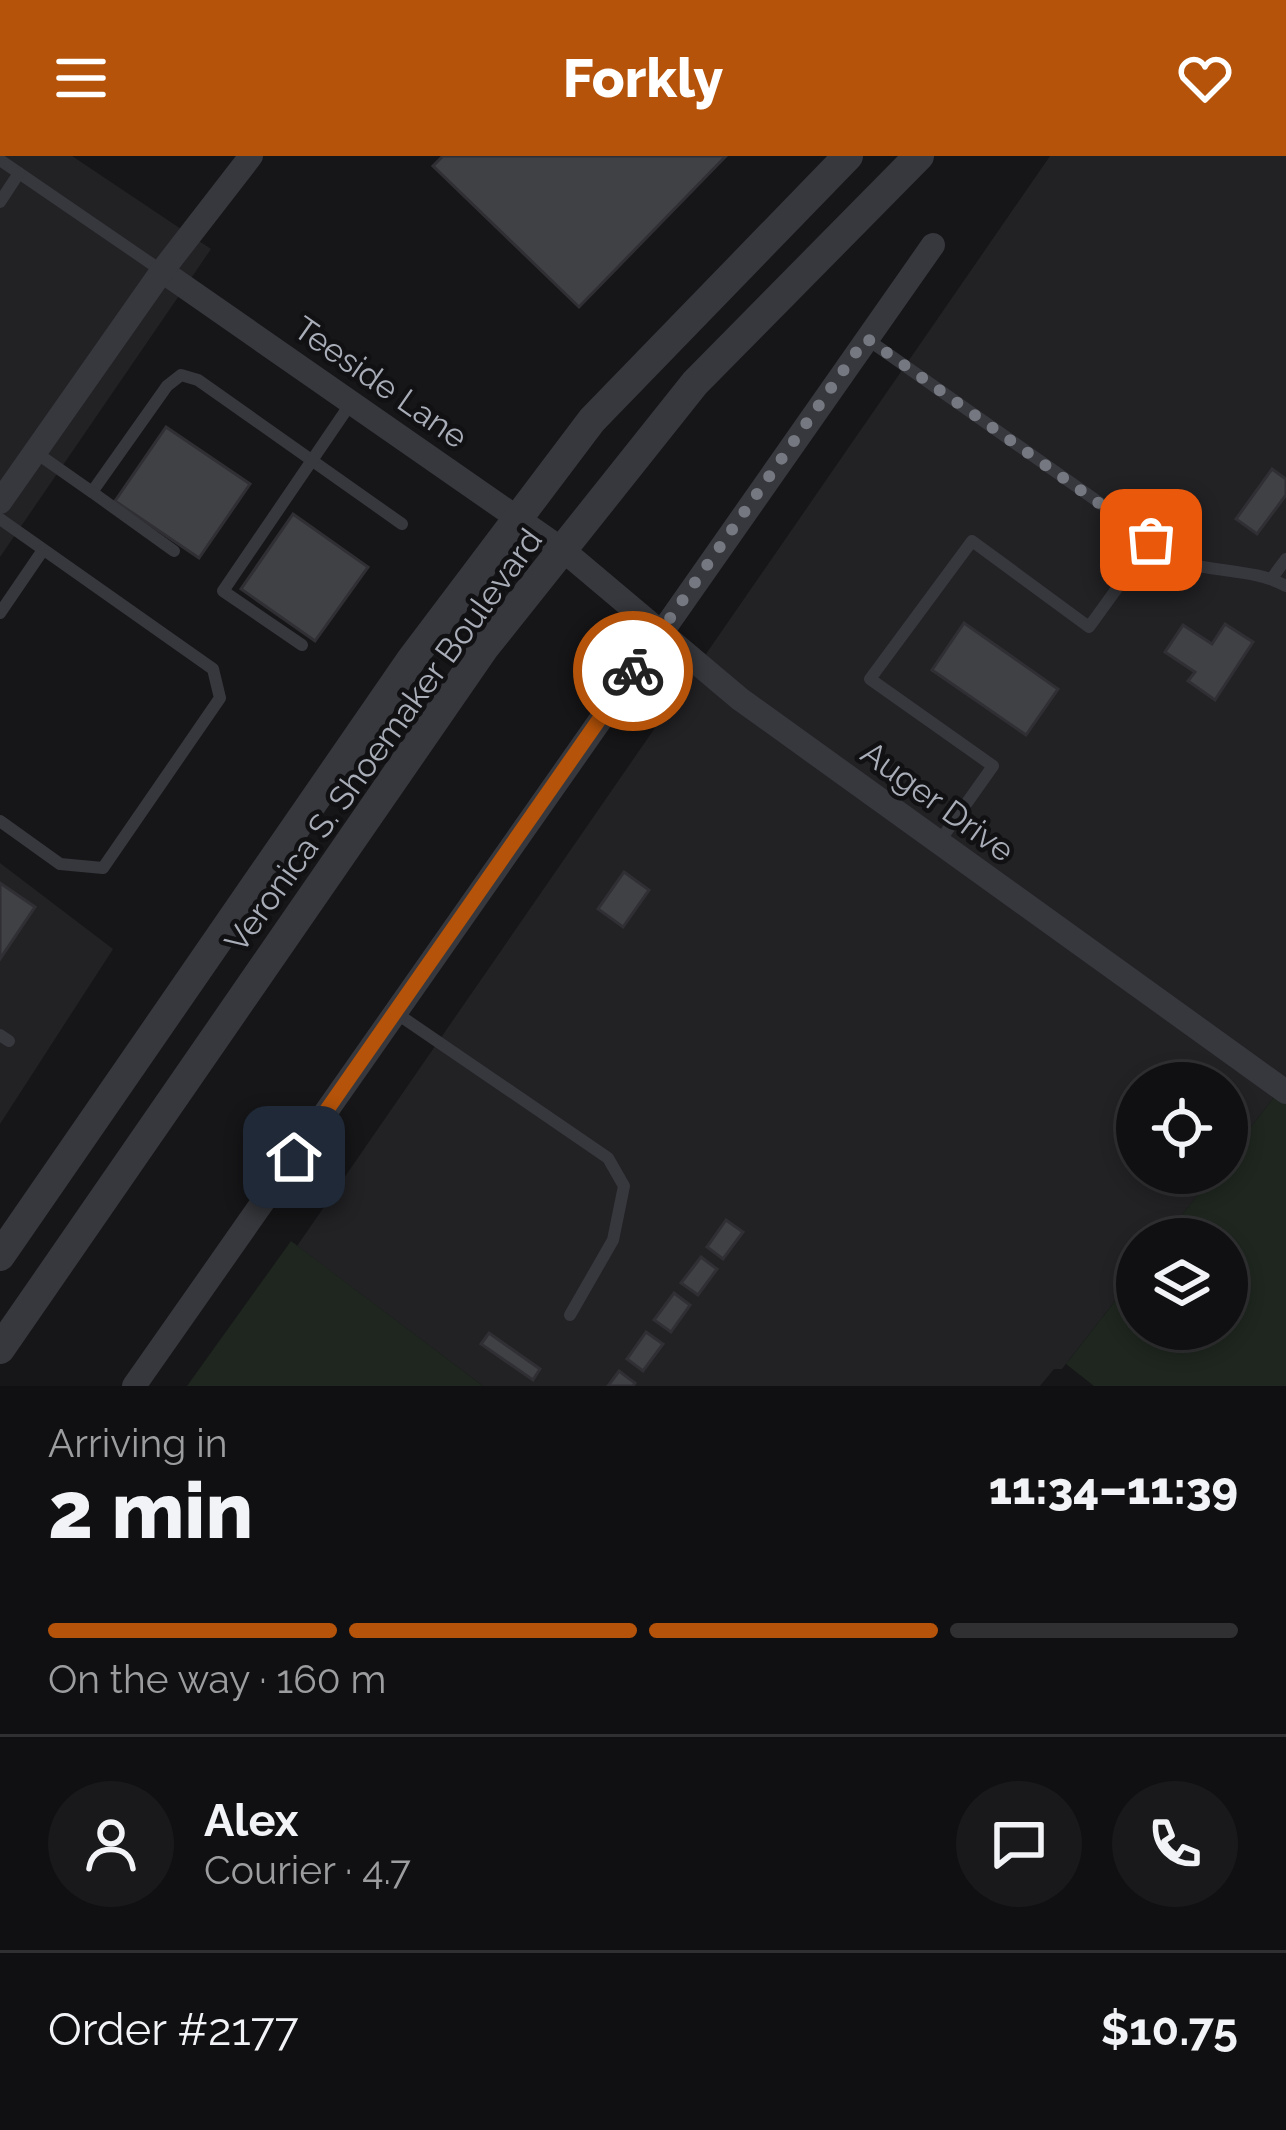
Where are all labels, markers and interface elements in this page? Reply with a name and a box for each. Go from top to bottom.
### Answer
icon: menu [48,45,114,111]
icon: heart [1172,45,1238,111]
text: Forkly [563,46,723,110]
street label: Teeside Lane [287,308,475,456]
pin [1100,489,1202,591]
icon: bag [1118,507,1184,573]
street label: Veronica S. Shoemaker Boulevard [217,521,550,960]
courier [573,611,693,731]
icon: bike [600,638,666,704]
street label: Auger Drive [854,733,1022,870]
map controls [1116,1062,1248,1350]
button: locate [1116,1062,1248,1194]
pin [243,1106,345,1208]
icon: home [261,1124,327,1190]
button: layers [1116,1218,1248,1350]
text: Arriving in [48,1420,228,1466]
text: 11:34–11:39 [989,1462,1238,1515]
text: 2 min [48,1465,253,1556]
text: On the way · 160 m [48,1656,386,1702]
button: person [48,1781,174,1907]
button: chat [956,1781,1082,1907]
button: phone [1112,1781,1238,1907]
text: Alex [204,1794,298,1847]
text: Courier · 4.7 [204,1847,411,1893]
text: Order #2177 [48,2003,299,2056]
text: $10.75 [1101,2003,1238,2056]

